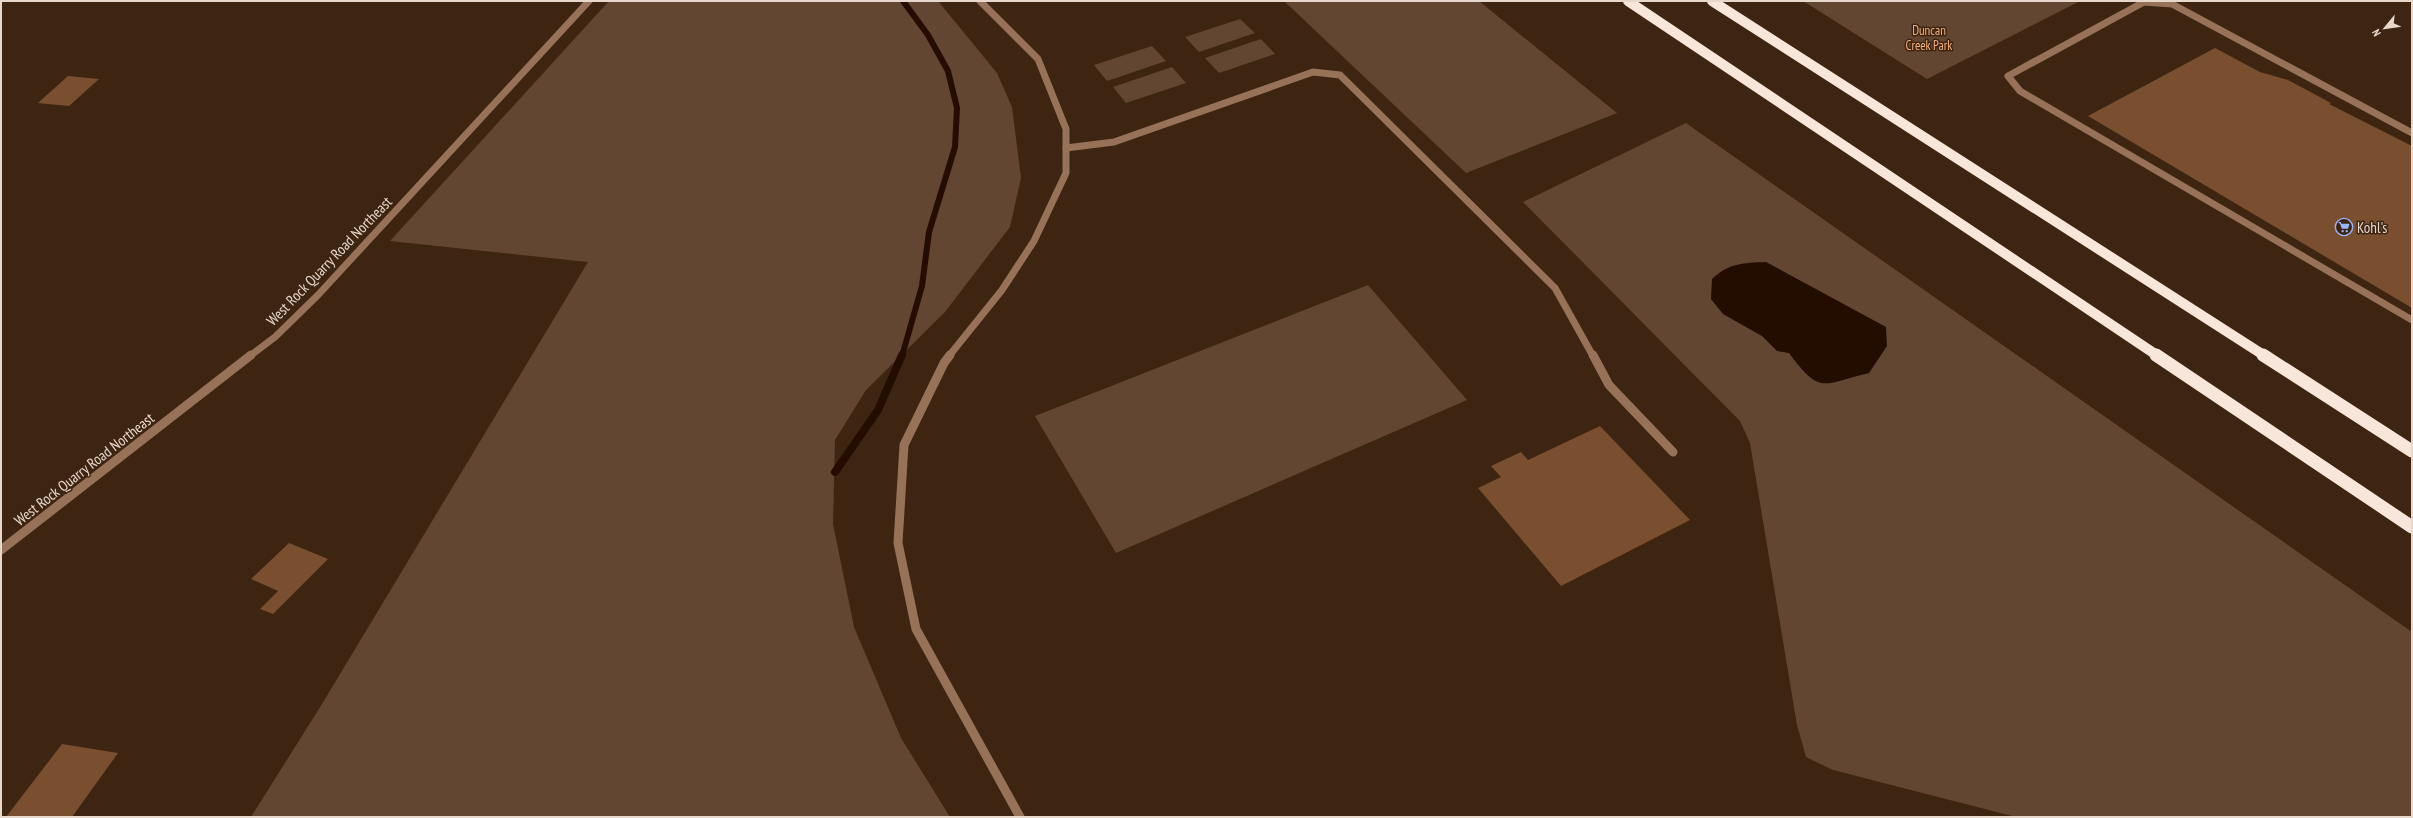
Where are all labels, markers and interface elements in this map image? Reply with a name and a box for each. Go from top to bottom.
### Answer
north arrow [2365,8,2405,48]
park label: Duncan Creek Park [1906,22,1952,54]
text: N [2369,27,2384,39]
street label: West Rock Quarry Road Northeast [262,192,396,330]
supermarket icon: Kohl's [2334,217,2354,237]
place label: Kohl's [2357,218,2387,237]
street label: West Rock Quarry Road Northeast [10,408,158,530]

